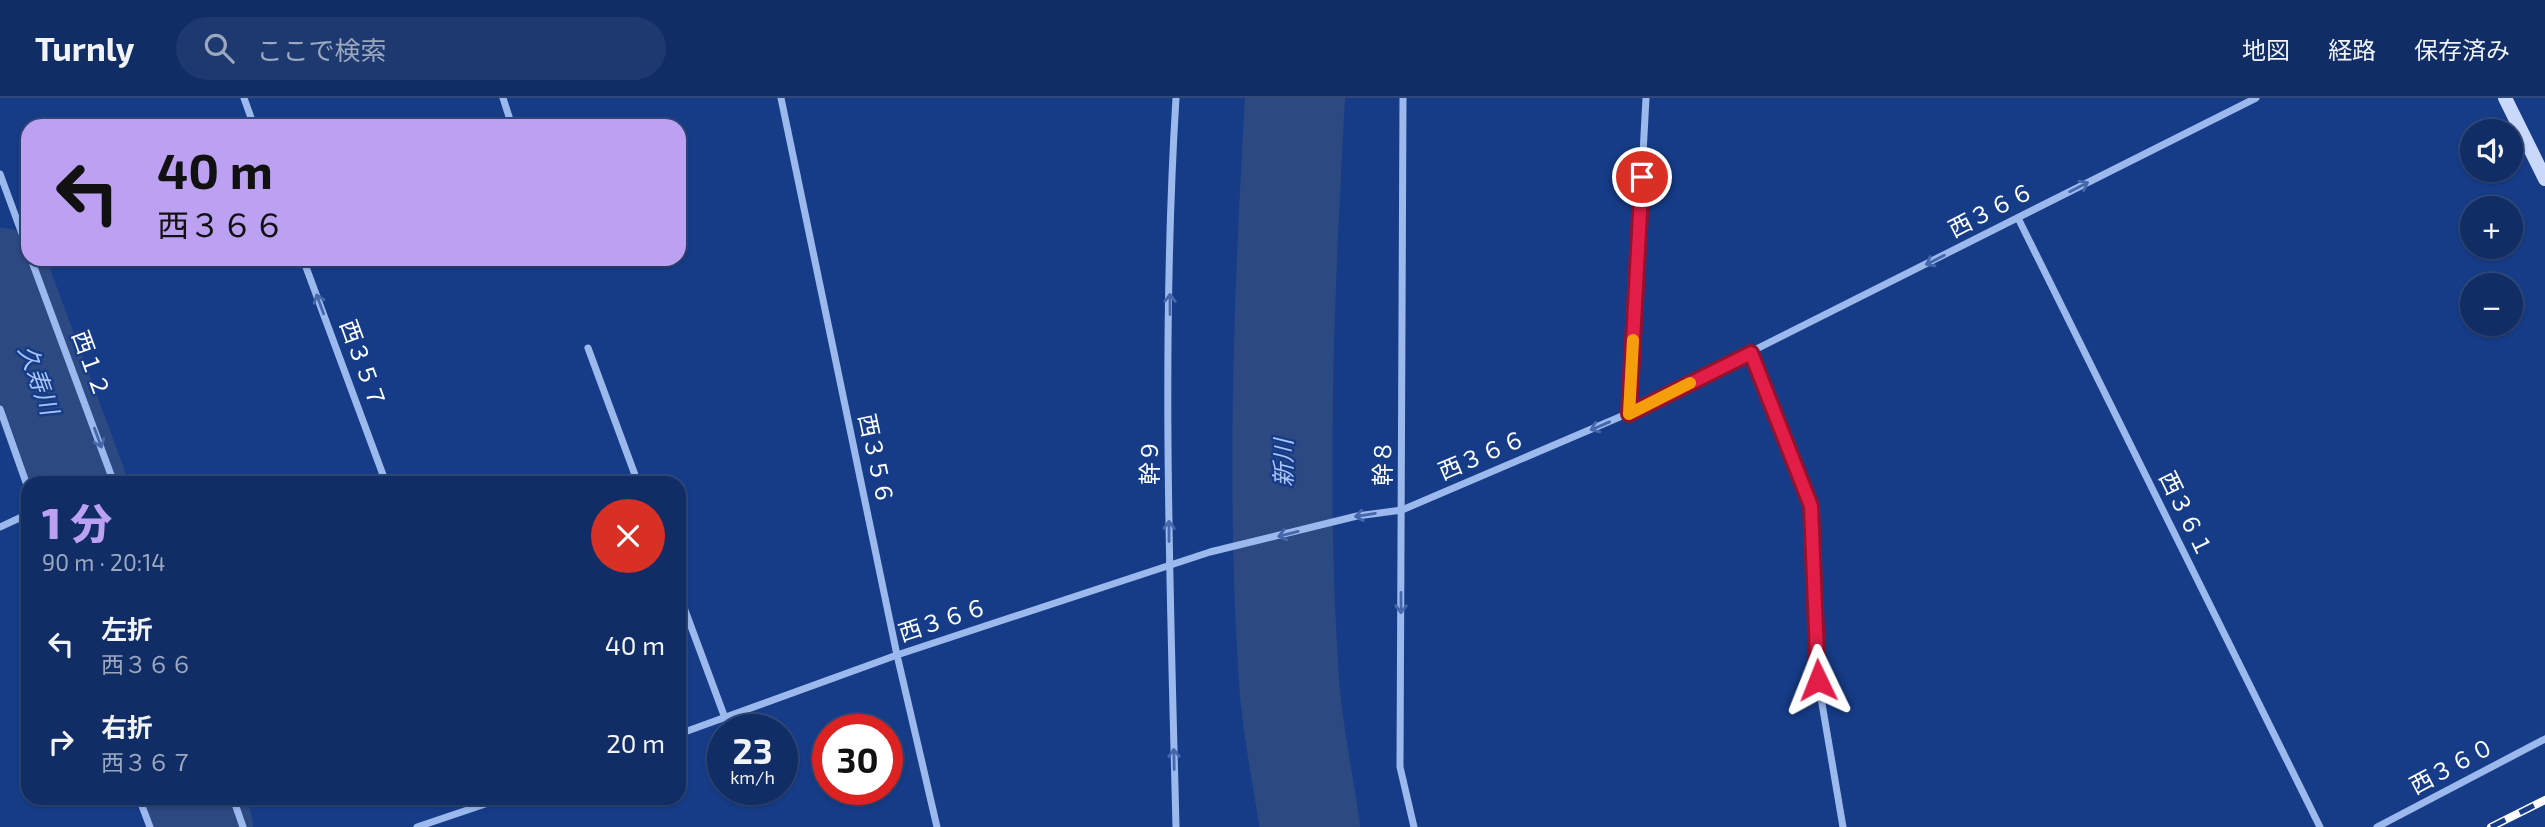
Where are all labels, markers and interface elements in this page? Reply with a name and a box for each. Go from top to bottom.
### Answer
search box [176,17,666,80]
text: Turnly [35,28,134,68]
icon: search [200,29,238,67]
text: ここで検索 [256,34,386,65]
text: 地図 [2242,35,2290,64]
text: 経路 [2328,35,2376,64]
text: 保存済み [2414,35,2510,64]
map controls [2460,119,2523,336]
button: sound [2460,119,2523,182]
text: 40 m [157,140,273,199]
icon: left [42,147,133,238]
pin [1612,147,1672,207]
icon: arrive [1623,158,1661,196]
street label: 西３６６ [1943,176,2038,242]
one-way arrow [2068,180,2089,194]
button: + [2460,196,2523,259]
text: 西３６６ [157,205,285,243]
one-way arrow [1925,253,1946,267]
button: − [2460,273,2523,336]
one-way arrow [1164,293,1177,316]
one-way arrow [313,294,325,315]
street label: 西３５７ [335,316,393,412]
street label: 西１２ [67,326,117,401]
water label: 久寿川 [13,341,66,421]
street label: 西３５６ [854,411,900,507]
one-way arrow [1589,420,1611,433]
street label: 西３６６ [1434,423,1529,485]
one-way arrow [92,426,105,448]
water label: 新川 [1268,436,1297,487]
street label: 幹９ [1135,439,1163,485]
street label: 幹８ [1368,440,1396,486]
street label: 西３６１ [2154,466,2220,561]
text: 1 分 [42,497,112,547]
button: close [591,499,665,573]
one-way arrow [1354,509,1377,522]
one-way arrow [1162,520,1176,543]
one-way arrow [1277,528,1300,541]
text: 90 m · 20:14 [42,548,166,576]
one-way arrow [1394,591,1408,614]
street label: 西３６６ [895,592,991,647]
text: 左折 [101,613,153,644]
icon: left [42,625,80,663]
text: 40 m [605,629,665,660]
position arrow [1781,643,1855,717]
text: 西３６６ [101,650,193,678]
text: 右折 [101,711,153,742]
speed limit sign: 30 [812,714,903,805]
icon: right [42,723,80,761]
text: 20 m [606,727,665,758]
text: 23 [732,729,773,771]
street label: 西３６０ [2404,731,2499,799]
text: 西３６７ [101,748,193,776]
one-way arrow [1167,748,1181,771]
text: km/h [730,766,775,788]

